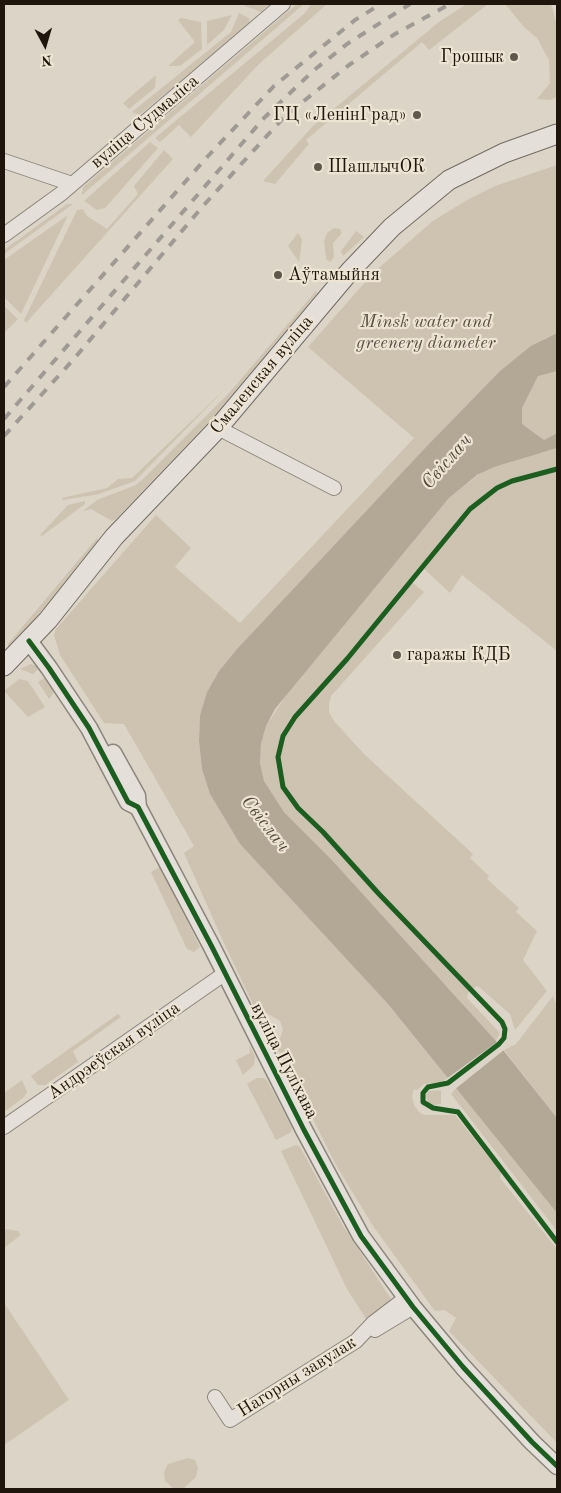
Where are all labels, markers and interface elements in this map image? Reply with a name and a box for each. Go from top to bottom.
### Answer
north arrow [20,20,70,70]
place label: Грошык [440,46,504,68]
marker: Грошык [508,51,520,63]
text: N [41,52,53,67]
street label: вуліца Судмаліса [87,71,203,173]
place label: ГЦ «ЛенінГрад» [273,104,407,126]
marker: ГЦ «ЛенінГрад» [411,109,423,121]
place label: ШашлычОК [328,156,425,178]
marker: ШашлычОК [312,161,324,173]
place label: Аўтамыйня [288,264,380,286]
marker: Аўтамыйня [272,269,284,281]
street label: Смаленская вуліца [206,311,318,439]
park label: Minsk water and greenery diameter [357,311,495,354]
water label: Свіслач [417,430,477,494]
place label: гаражы КДБ [407,644,510,666]
marker: гаражы КДБ [391,649,403,661]
water label: Свіслач [236,791,294,857]
street label: Андрэеўская вуліца [44,997,184,1105]
street label: вуліца Пуліхава [245,999,323,1123]
street label: Нагорны завулак [234,1332,360,1422]

